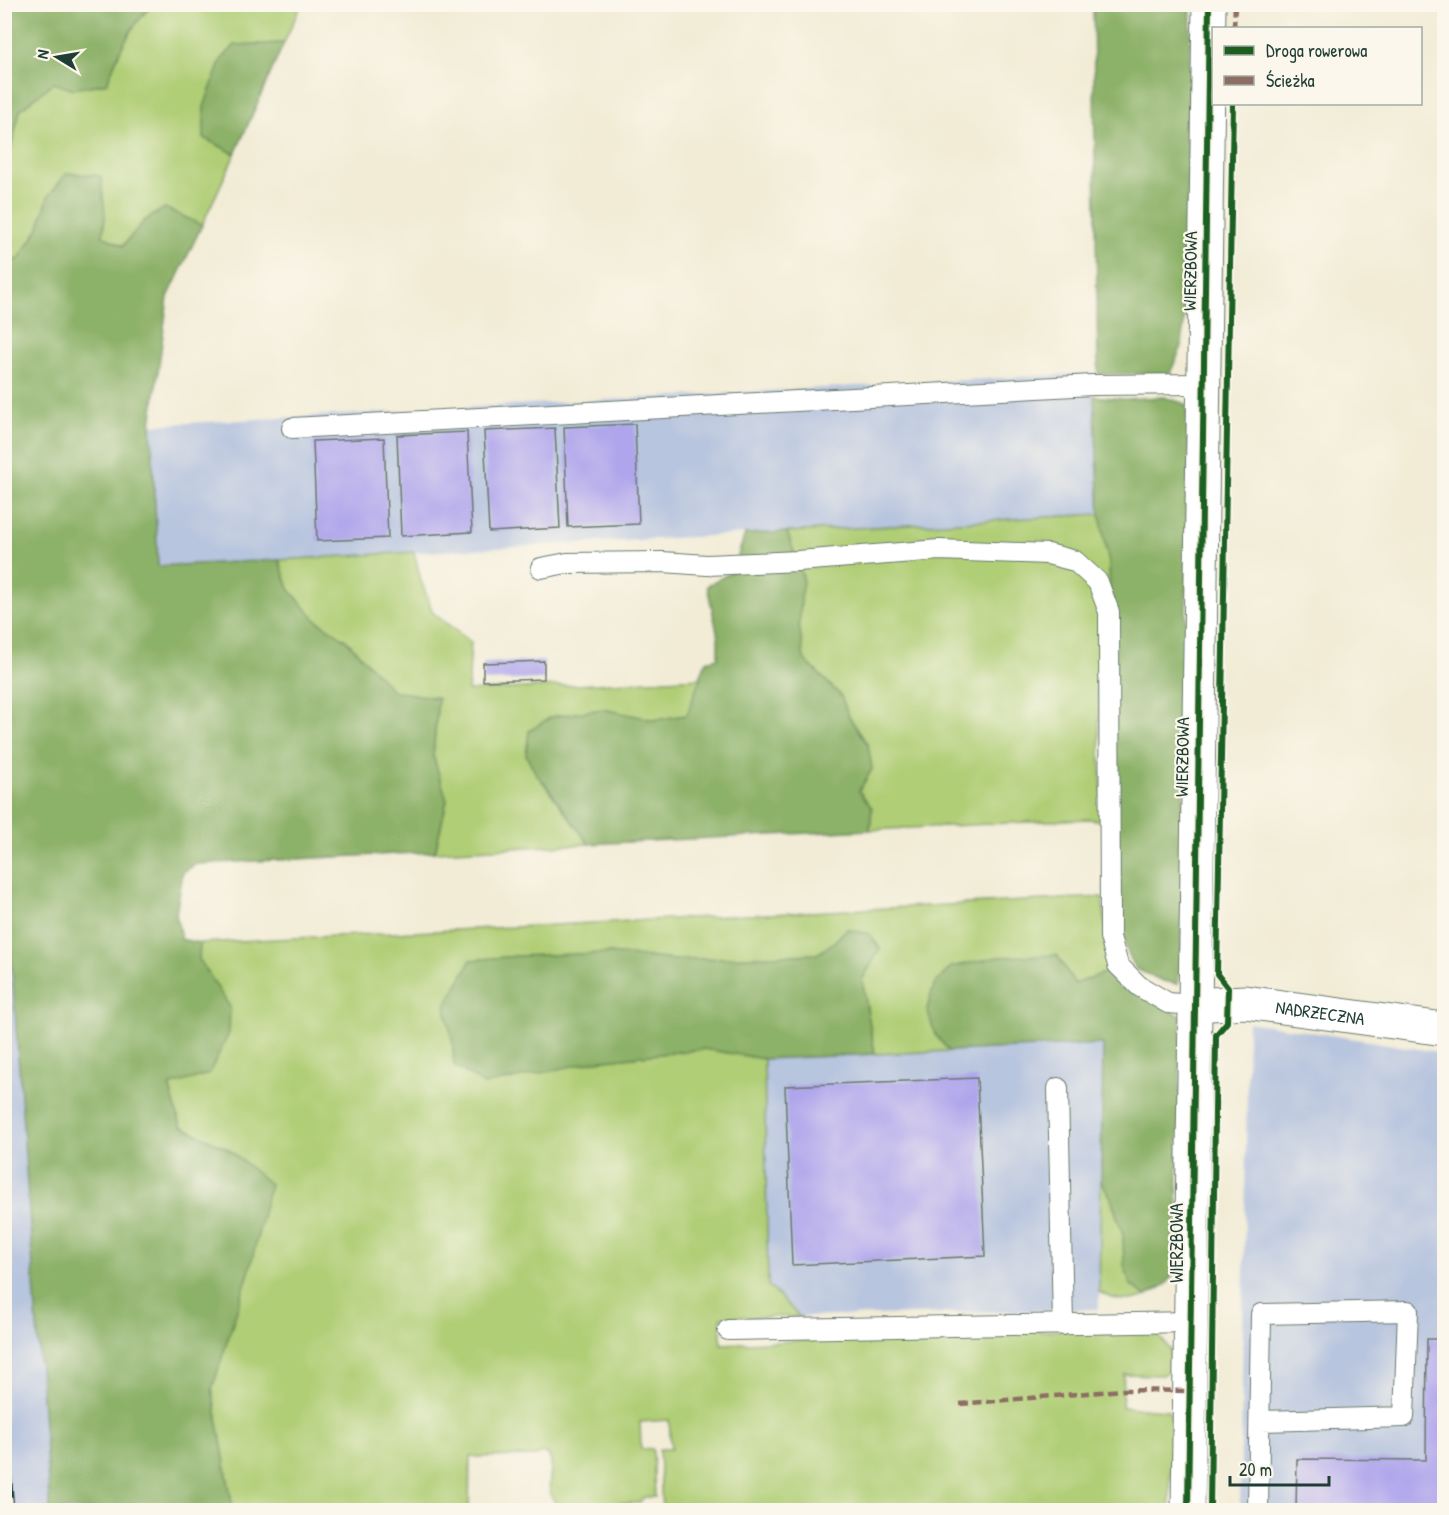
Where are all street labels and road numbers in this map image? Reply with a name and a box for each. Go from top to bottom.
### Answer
street label: WIERZBOWA [1177,231,1203,311]
street label: WIERZBOWA [1169,717,1195,797]
street label: NADRZECZNA [1274,994,1367,1031]
street label: WIERZBOWA [1164,1203,1189,1283]

